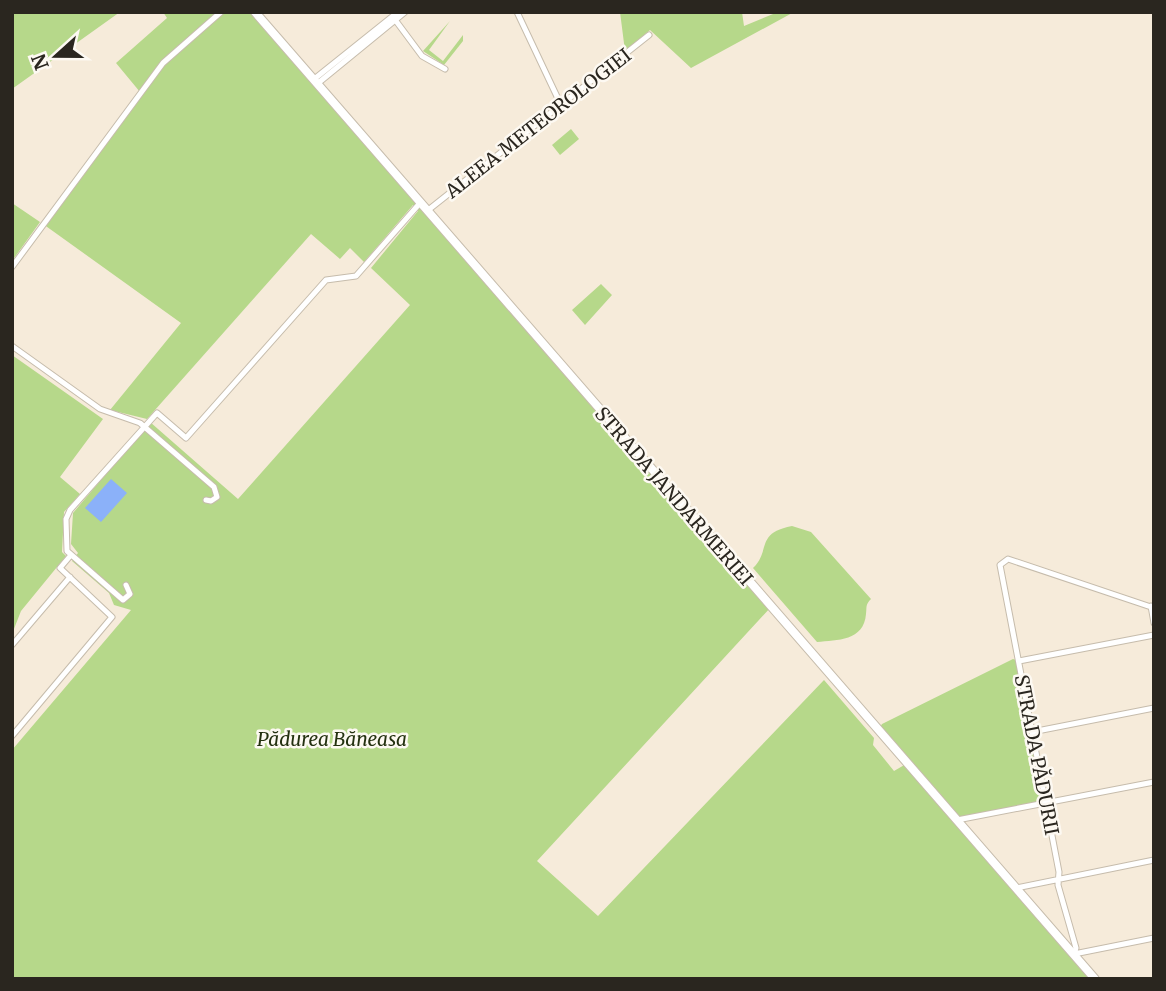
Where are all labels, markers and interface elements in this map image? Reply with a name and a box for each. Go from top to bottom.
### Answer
north arrow [21,21,91,91]
street label: ALEEA METEOROLOGIEI [439,43,636,204]
text: N [26,51,54,73]
street label: STRADA JANDARMERIEI [590,402,758,590]
street label: STRADA PĂDURII [1010,673,1064,837]
park label: Pădurea Băneasa [257,727,407,751]

